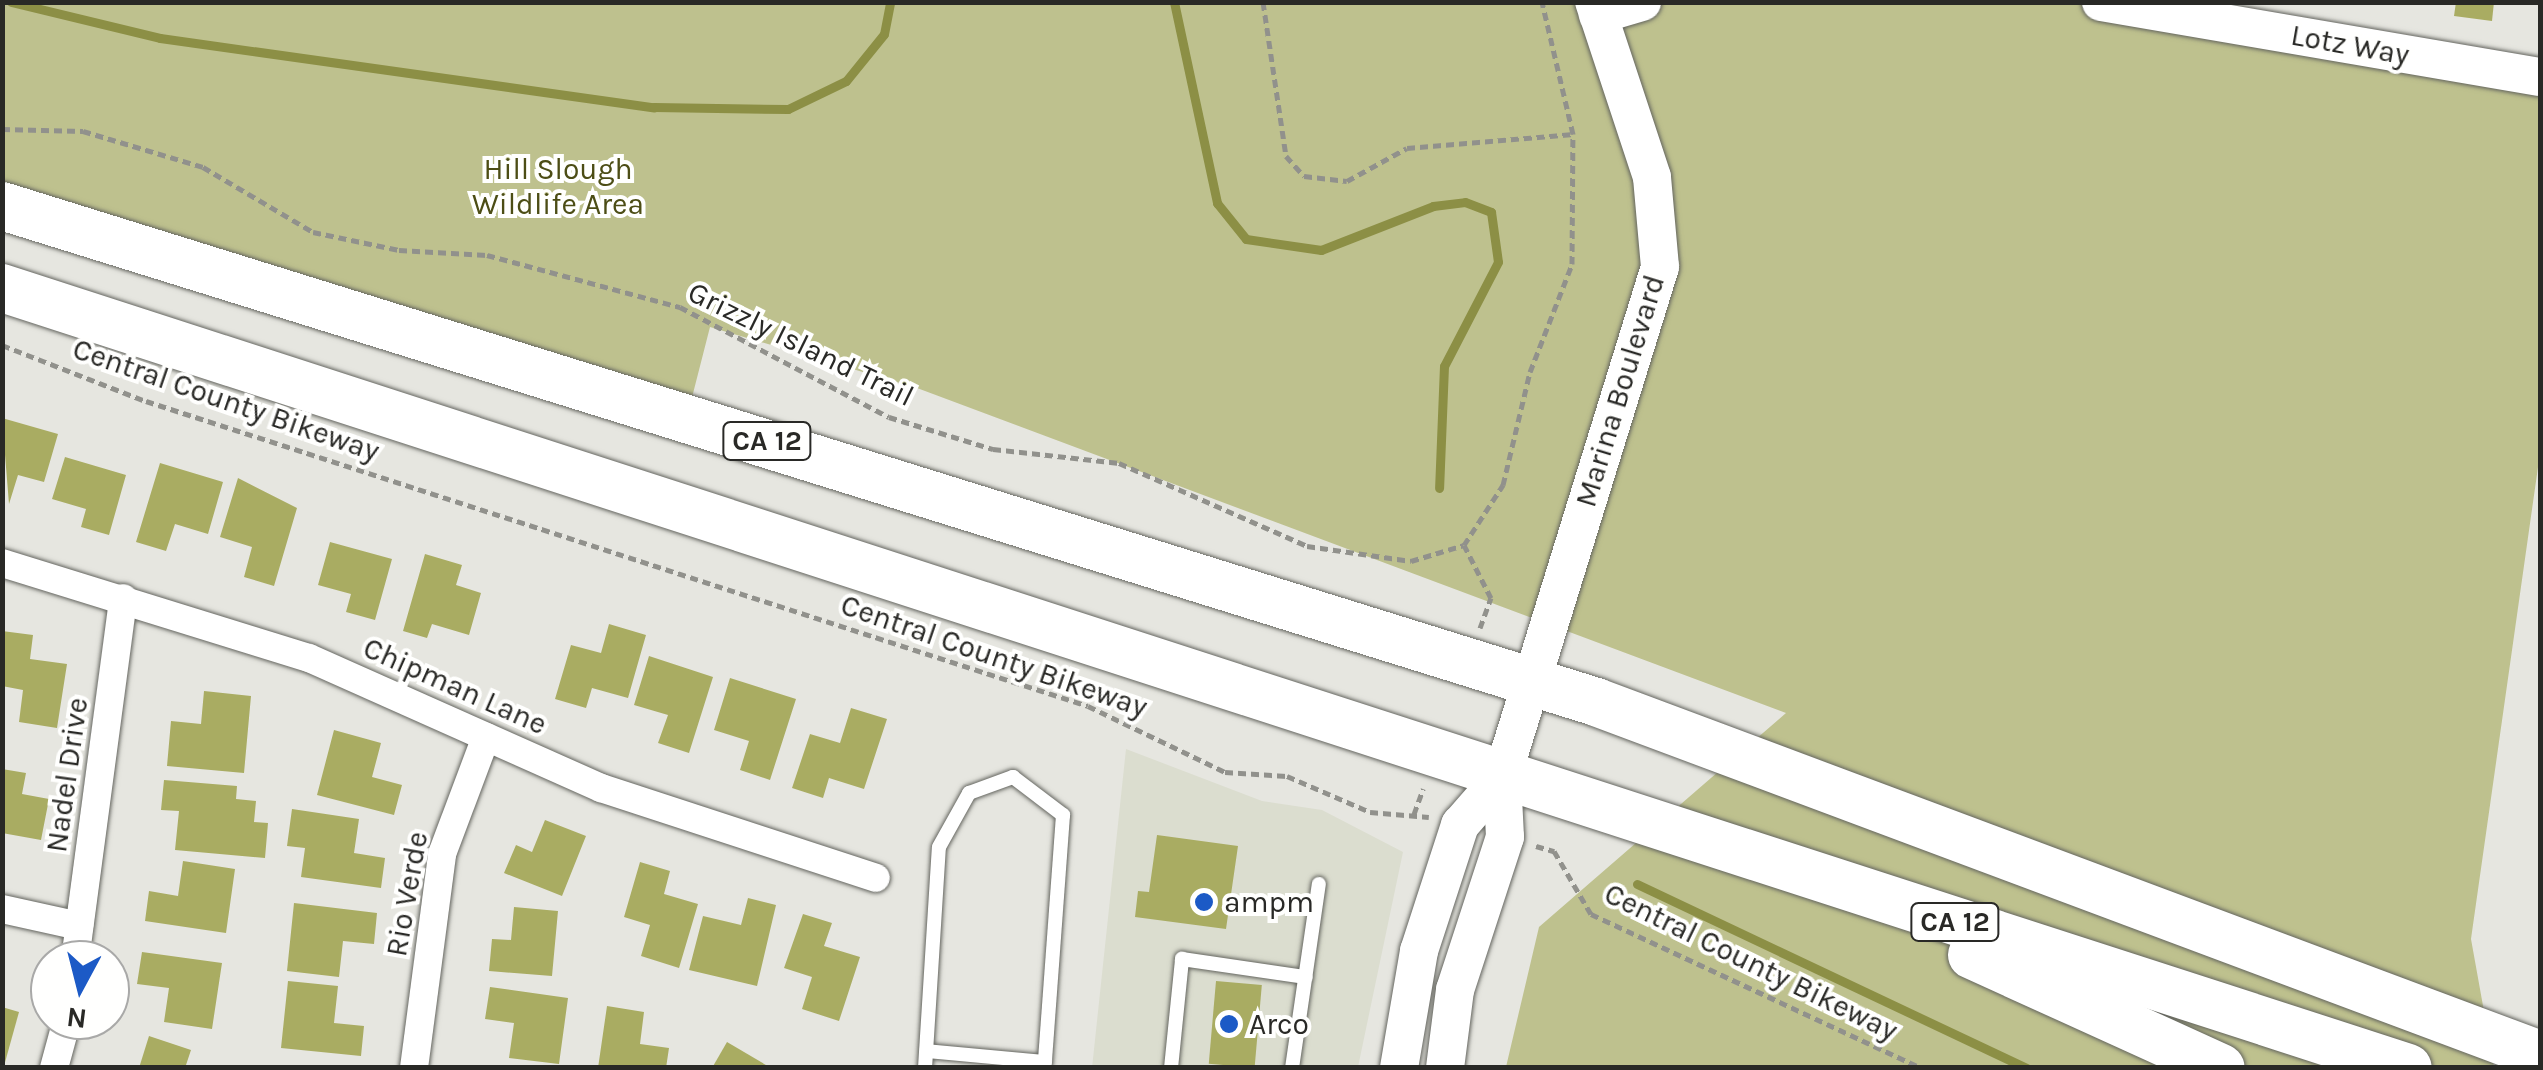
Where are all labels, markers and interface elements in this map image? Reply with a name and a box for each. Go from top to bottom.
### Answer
street label: Lotz Way [2288,17,2412,73]
park label: Hill Slough Wildlife Area [472,151,644,222]
street label: Marina Boulevard [1568,271,1672,511]
street label: Grizzly Island Trail [682,274,920,414]
street label: Central County Bikeway [68,331,384,469]
road number: CA 12 [722,418,812,464]
street label: Central County Bikeway [836,587,1152,725]
street label: Chipman Lane [358,630,552,742]
street label: Nadel Drive [38,695,96,855]
street label: Rio Verde [378,829,436,959]
street label: Central County Bikeway [1599,875,1903,1049]
place label: ampm [1224,884,1314,920]
marker: ampm [1193,891,1215,913]
road number: CA 12 [1910,899,2000,945]
north arrow [30,940,130,1040]
text: N [65,1001,89,1036]
place label: Arco [1249,1006,1309,1042]
marker: Arco [1218,1013,1240,1035]

